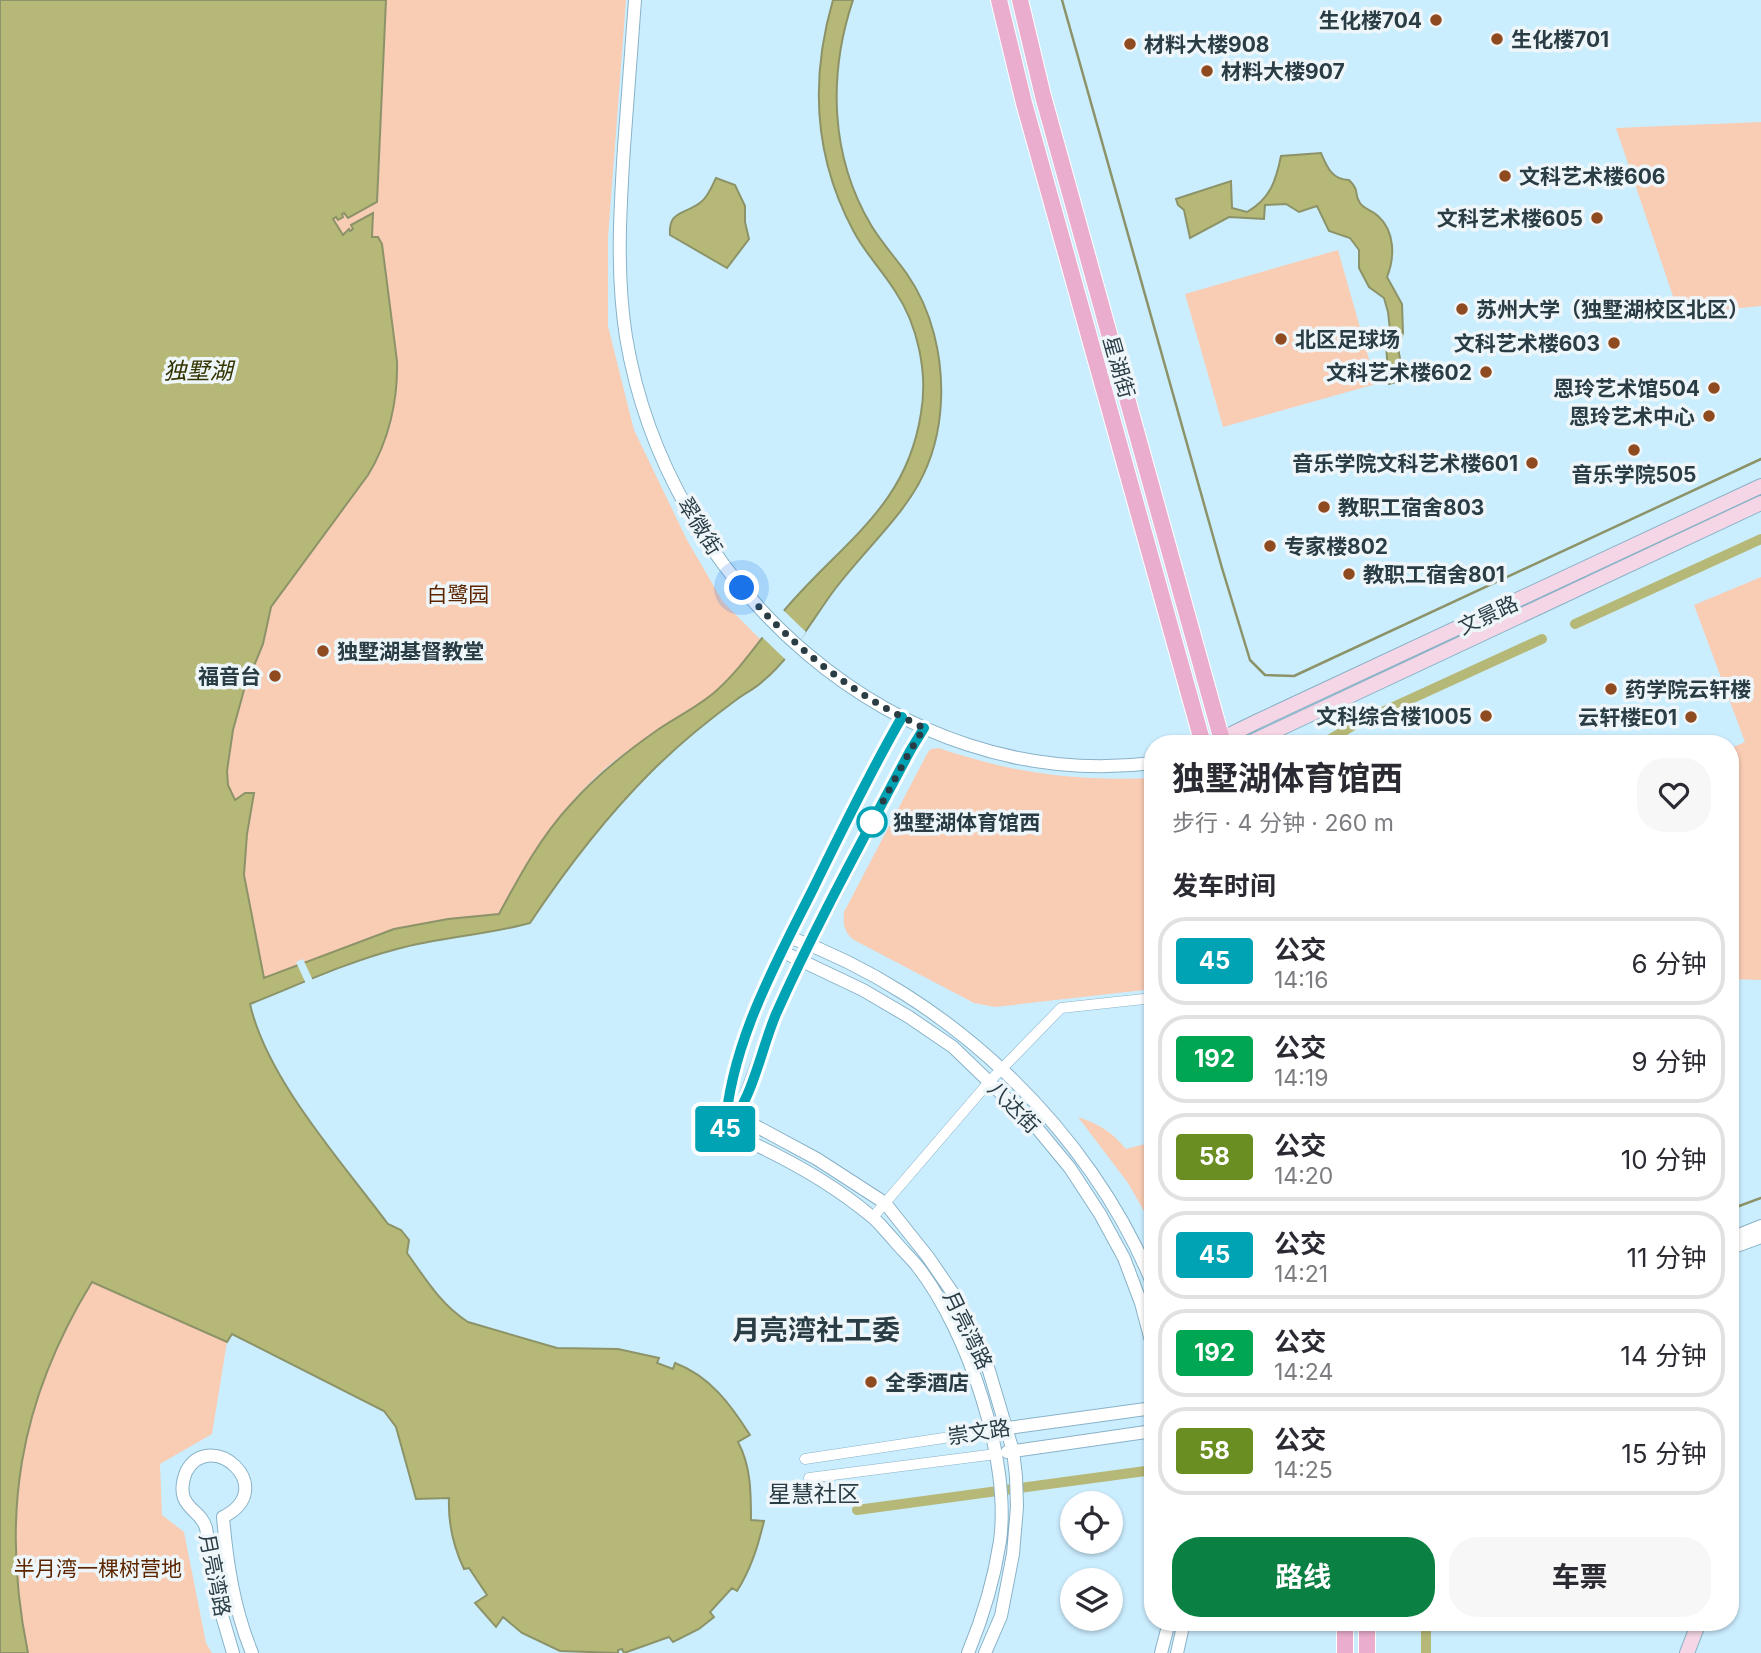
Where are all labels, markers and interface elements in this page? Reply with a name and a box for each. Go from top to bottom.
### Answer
place label: 生化楼704 [1319,8,1422,33]
marker: 生化楼704 [1428,12,1444,28]
place label: 生化楼701 [1511,27,1609,52]
marker: 生化楼701 [1489,31,1505,47]
place label: 材料大楼908 [1144,32,1269,57]
marker: 材料大楼908 [1122,36,1138,52]
place label: 材料大楼907 [1221,59,1345,84]
marker: 材料大楼907 [1199,63,1215,79]
place label: 文科艺术楼606 [1519,164,1665,189]
marker: 文科艺术楼606 [1497,168,1513,184]
place label: 文科艺术楼605 [1437,206,1583,231]
marker: 文科艺术楼605 [1589,210,1605,226]
place label: 苏州大学（独墅湖校区北区） [1476,297,1749,322]
marker: 苏州大学（独墅湖校区北区） [1454,301,1470,317]
place label: 北区足球场 [1295,327,1400,352]
marker: 北区足球场 [1273,331,1289,347]
place label: 文科艺术楼603 [1454,331,1600,356]
street label: 星湖街 [1098,333,1140,401]
marker: 文科艺术楼603 [1606,335,1622,351]
water label: 独墅湖 [164,357,236,385]
place label: 文科艺术楼602 [1326,360,1472,385]
marker: 文科艺术楼602 [1478,364,1494,380]
place label: 恩玲艺术馆504 [1553,376,1700,401]
marker: 恩玲艺术馆504 [1706,380,1722,396]
place label: 恩玲艺术中心 [1569,404,1695,429]
marker: 恩玲艺术中心 [1701,408,1717,424]
marker: 音乐学院505 [1626,442,1642,458]
place label: 音乐学院文科艺术楼601 [1292,451,1518,476]
marker: 音乐学院文科艺术楼601 [1524,455,1540,471]
place label: 音乐学院505 [1571,462,1697,487]
street label: 翠微街 [673,493,727,559]
place label: 教职工宿舍803 [1338,495,1484,520]
marker: 教职工宿舍803 [1316,499,1332,515]
place label: 专家楼802 [1284,534,1388,559]
marker: 专家楼802 [1262,538,1278,554]
place label: 教职工宿舍801 [1363,562,1505,587]
marker: 教职工宿舍801 [1341,566,1357,582]
your location [724,570,759,605]
park label: 白鹭园 [427,582,490,607]
street label: 文景路 [1454,590,1522,640]
place label: 独墅湖基督教堂 [337,639,484,664]
marker: 独墅湖基督教堂 [315,643,331,659]
place label: 福音台 [198,664,261,689]
marker: 福音台 [267,668,283,684]
place label: 药学院云轩楼 [1625,677,1751,702]
marker: 药学院云轩楼 [1603,681,1619,697]
place label: 文科综合楼1005 [1316,704,1472,729]
place label: 云轩楼E01 [1578,705,1677,730]
marker: 文科综合楼1005 [1478,708,1494,724]
marker: 云轩楼E01 [1683,709,1699,725]
text: 独墅湖体育馆西 [1172,758,1403,798]
button: heart [1637,758,1711,832]
marker: 独墅湖体育馆西 [857,807,887,837]
text: 步行 · 4 分钟 · 260 m [1172,809,1394,837]
place label: 独墅湖体育馆西 [893,810,1040,835]
text: 发车时间 [1172,870,1276,901]
text: 公交 [1274,934,1326,965]
text: 45 [1199,946,1230,975]
text: 6 分钟 [1632,948,1707,979]
text: 14:16 [1274,966,1328,994]
text: 公交 [1274,1032,1326,1063]
text: 192 [1194,1044,1235,1073]
text: 9 分钟 [1632,1046,1707,1077]
text: 14:19 [1274,1064,1328,1092]
street label: 八达街 [983,1076,1045,1138]
line badge: 45 [694,1106,756,1152]
text: 45 [709,1114,741,1143]
text: 公交 [1274,1130,1326,1161]
text: 58 [1199,1142,1230,1171]
text: 10 分钟 [1621,1144,1707,1175]
text: 14:20 [1274,1162,1333,1190]
text: 公交 [1274,1228,1326,1259]
text: 45 [1199,1240,1230,1269]
text: 11 分钟 [1627,1242,1707,1273]
text: 14:21 [1274,1260,1328,1288]
street label: 月亮湾路 [938,1287,998,1373]
district label: 月亮湾社工委 [732,1313,900,1347]
text: 公交 [1274,1326,1326,1357]
text: 192 [1194,1338,1235,1367]
text: 14 分钟 [1620,1340,1707,1371]
text: 14:24 [1274,1358,1333,1386]
place label: 全季酒店 [885,1370,969,1395]
marker: 全季酒店 [863,1374,879,1390]
street label: 崇文路 [946,1415,1012,1449]
text: 公交 [1274,1424,1326,1455]
text: 58 [1199,1436,1230,1465]
text: 15 分钟 [1621,1438,1707,1469]
text: 14:25 [1274,1456,1333,1484]
district label: 星慧社区 [768,1480,860,1508]
map controls [1060,1491,1123,1631]
button: locate [1060,1491,1123,1554]
street label: 月亮湾路 [195,1531,235,1619]
button: 路线 [1172,1537,1435,1617]
button: 车票 [1449,1537,1711,1617]
park label: 半月湾一棵树营地 [14,1556,182,1581]
button: layers [1060,1568,1123,1631]

